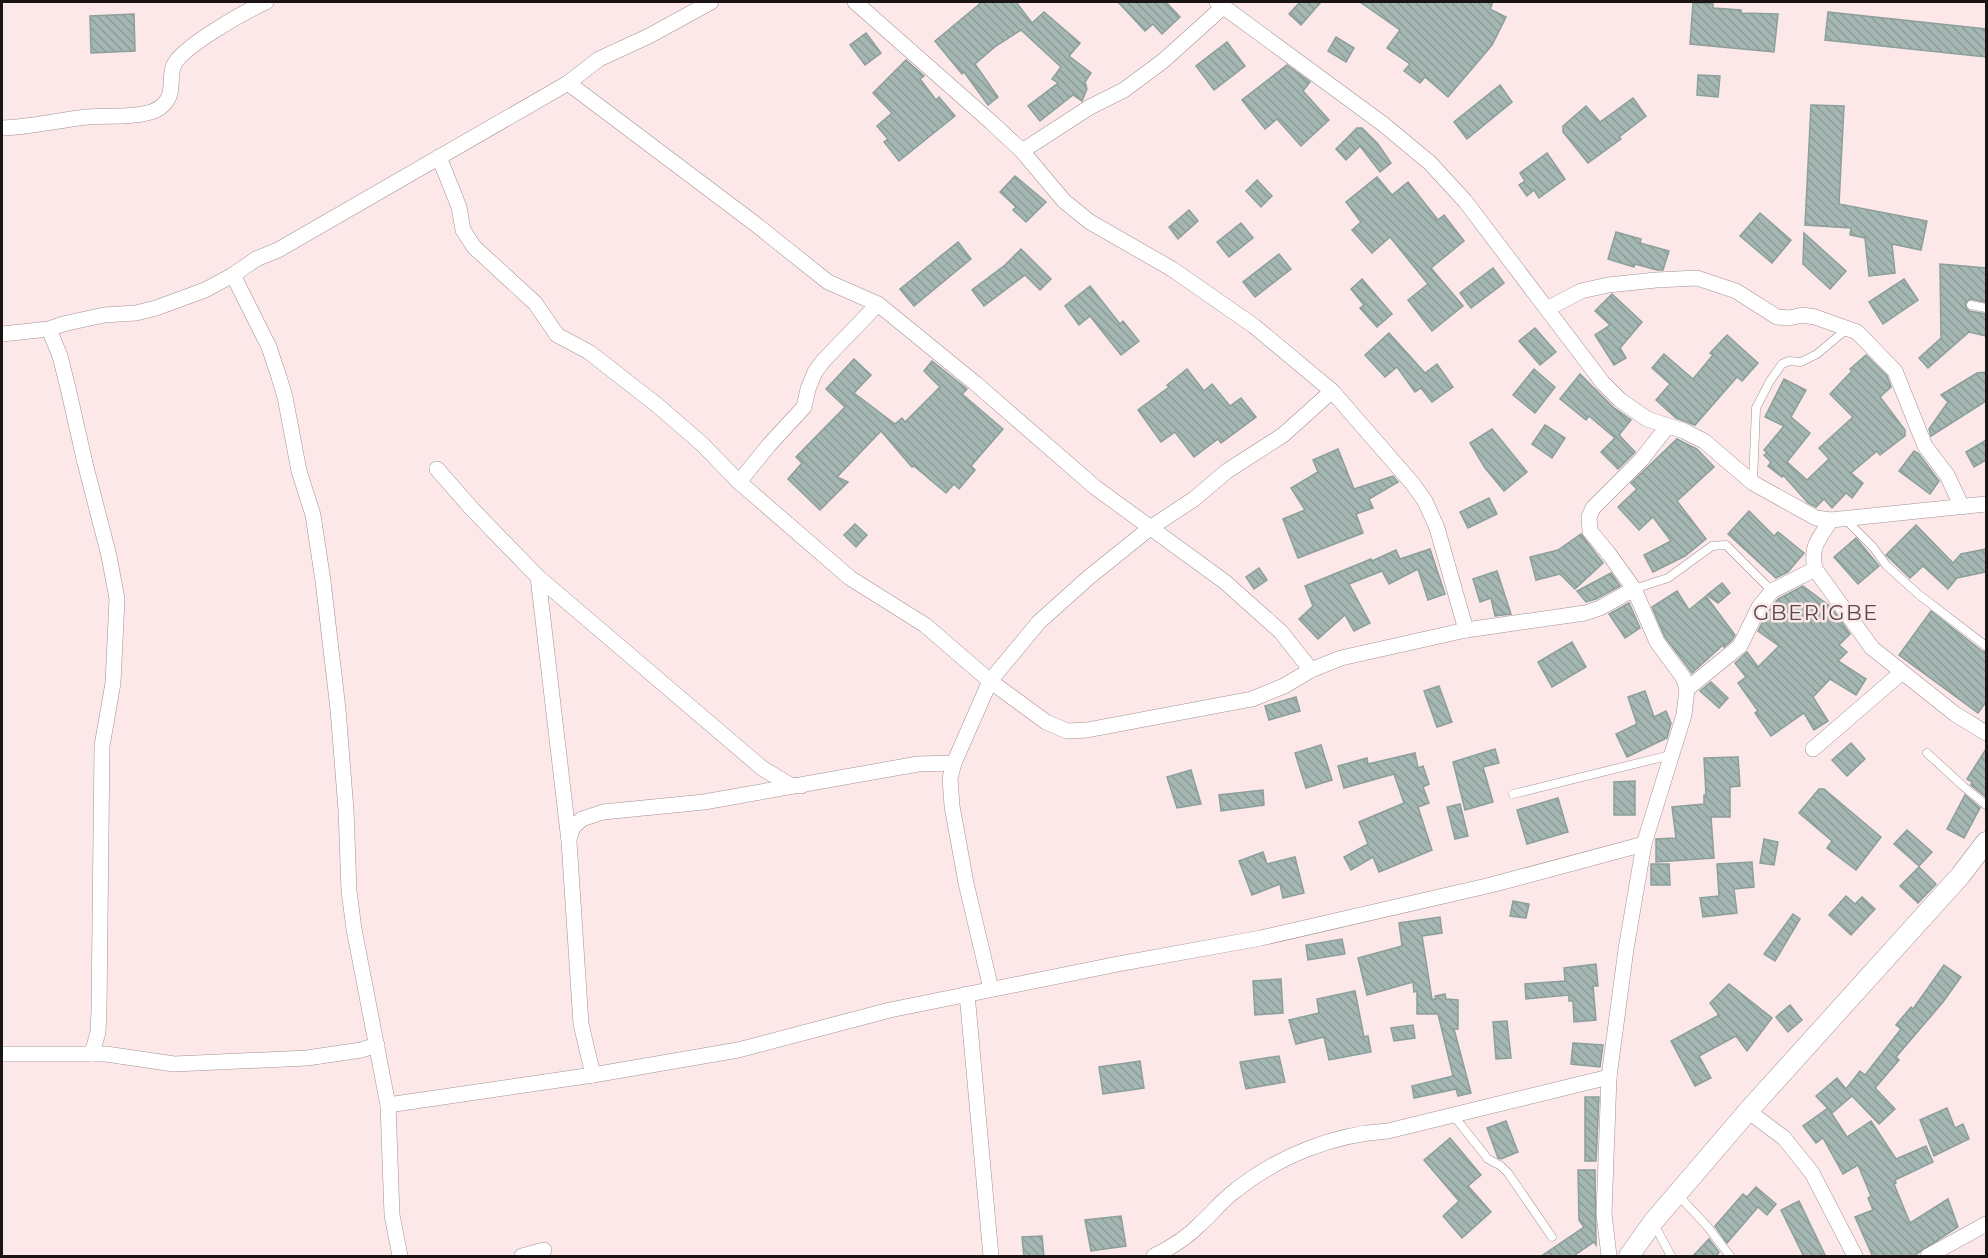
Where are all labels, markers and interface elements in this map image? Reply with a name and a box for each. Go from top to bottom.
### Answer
district label: GBERIGBE [1753,600,1879,625]

